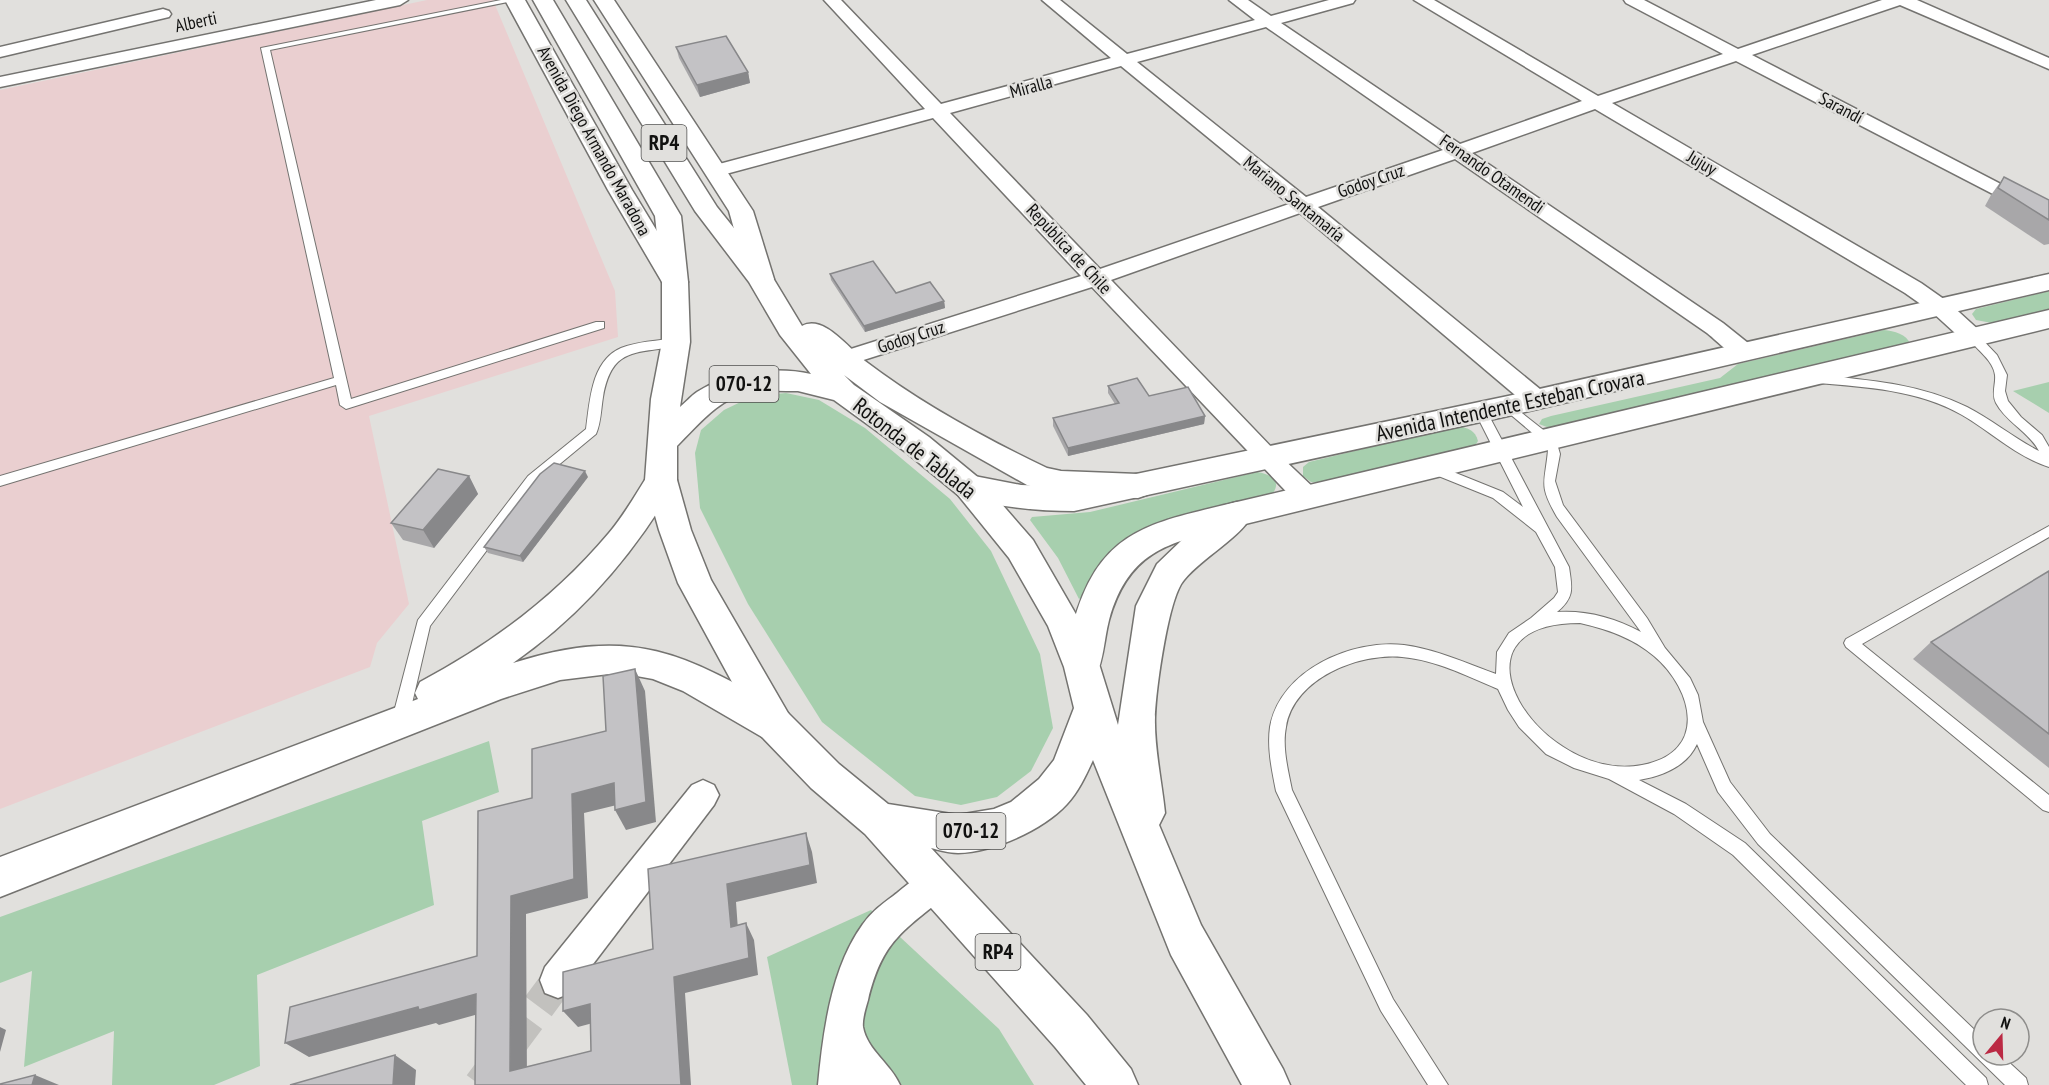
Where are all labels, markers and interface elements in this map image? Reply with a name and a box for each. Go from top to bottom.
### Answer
street label: Alberti [173,6,219,37]
street label: Avenida Diego Armando Maradona [533,42,656,240]
street label: Miralla [1007,70,1055,103]
street label: Sarandí [1815,86,1867,129]
road number: RP4 [642,125,686,161]
street label: Fernando Otamendi [1435,129,1549,218]
street label: Jujuy [1682,144,1721,180]
street label: Mariano Santamaría [1239,151,1350,247]
street label: Godoy Cruz [1334,158,1407,203]
street label: República de Chile [1022,199,1117,299]
street label: Godoy Cruz [874,315,947,358]
street label: Avenida Intendente Esteban Crovara [1373,363,1647,447]
road number: 070-12 [710,366,778,402]
street label: Rotonda de Tablada [848,391,982,505]
road number: 070-12 [936,813,1006,849]
road number: RP4 [976,934,1020,970]
north arrow [1971,1007,2031,1067]
text: N [1999,1012,2013,1034]

